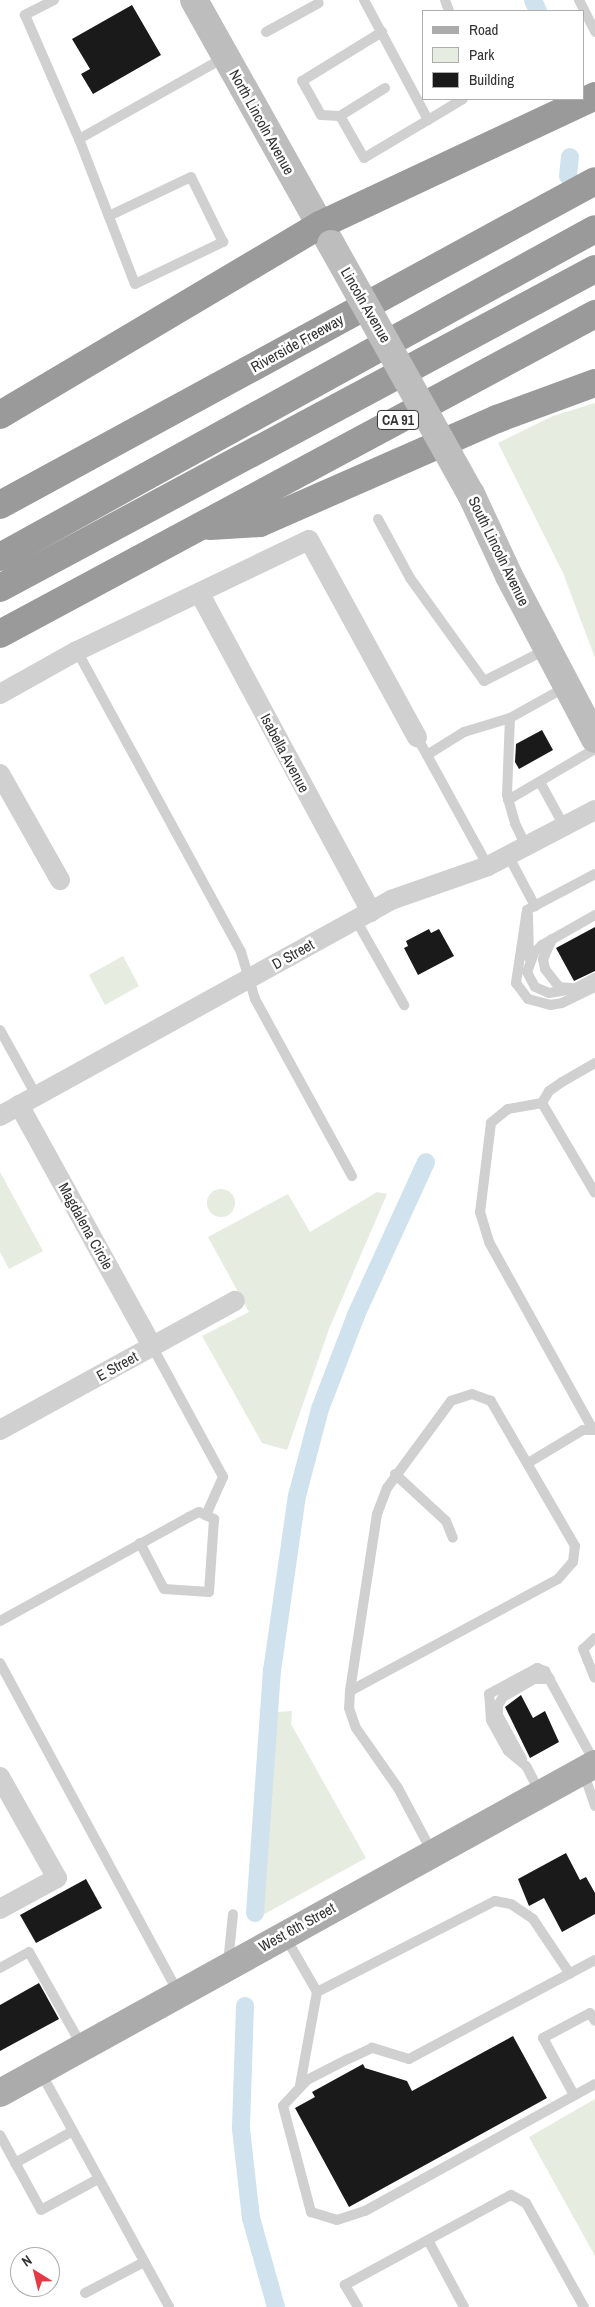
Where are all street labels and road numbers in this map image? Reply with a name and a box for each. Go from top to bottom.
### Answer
street label: North Lincoln Avenue [226,66,298,178]
street label: Lincoln Avenue [337,264,395,346]
street label: Riverside Freeway [247,310,347,376]
road number: CA 91 [376,408,420,432]
street label: South Lincoln Avenue [465,493,533,609]
street label: Isabella Avenue [257,710,313,796]
street label: D Street [269,935,317,973]
street label: Magdalena Circle [55,1179,117,1273]
street label: E Street [93,1347,141,1385]
street label: West 6th Street [256,1899,338,1955]

